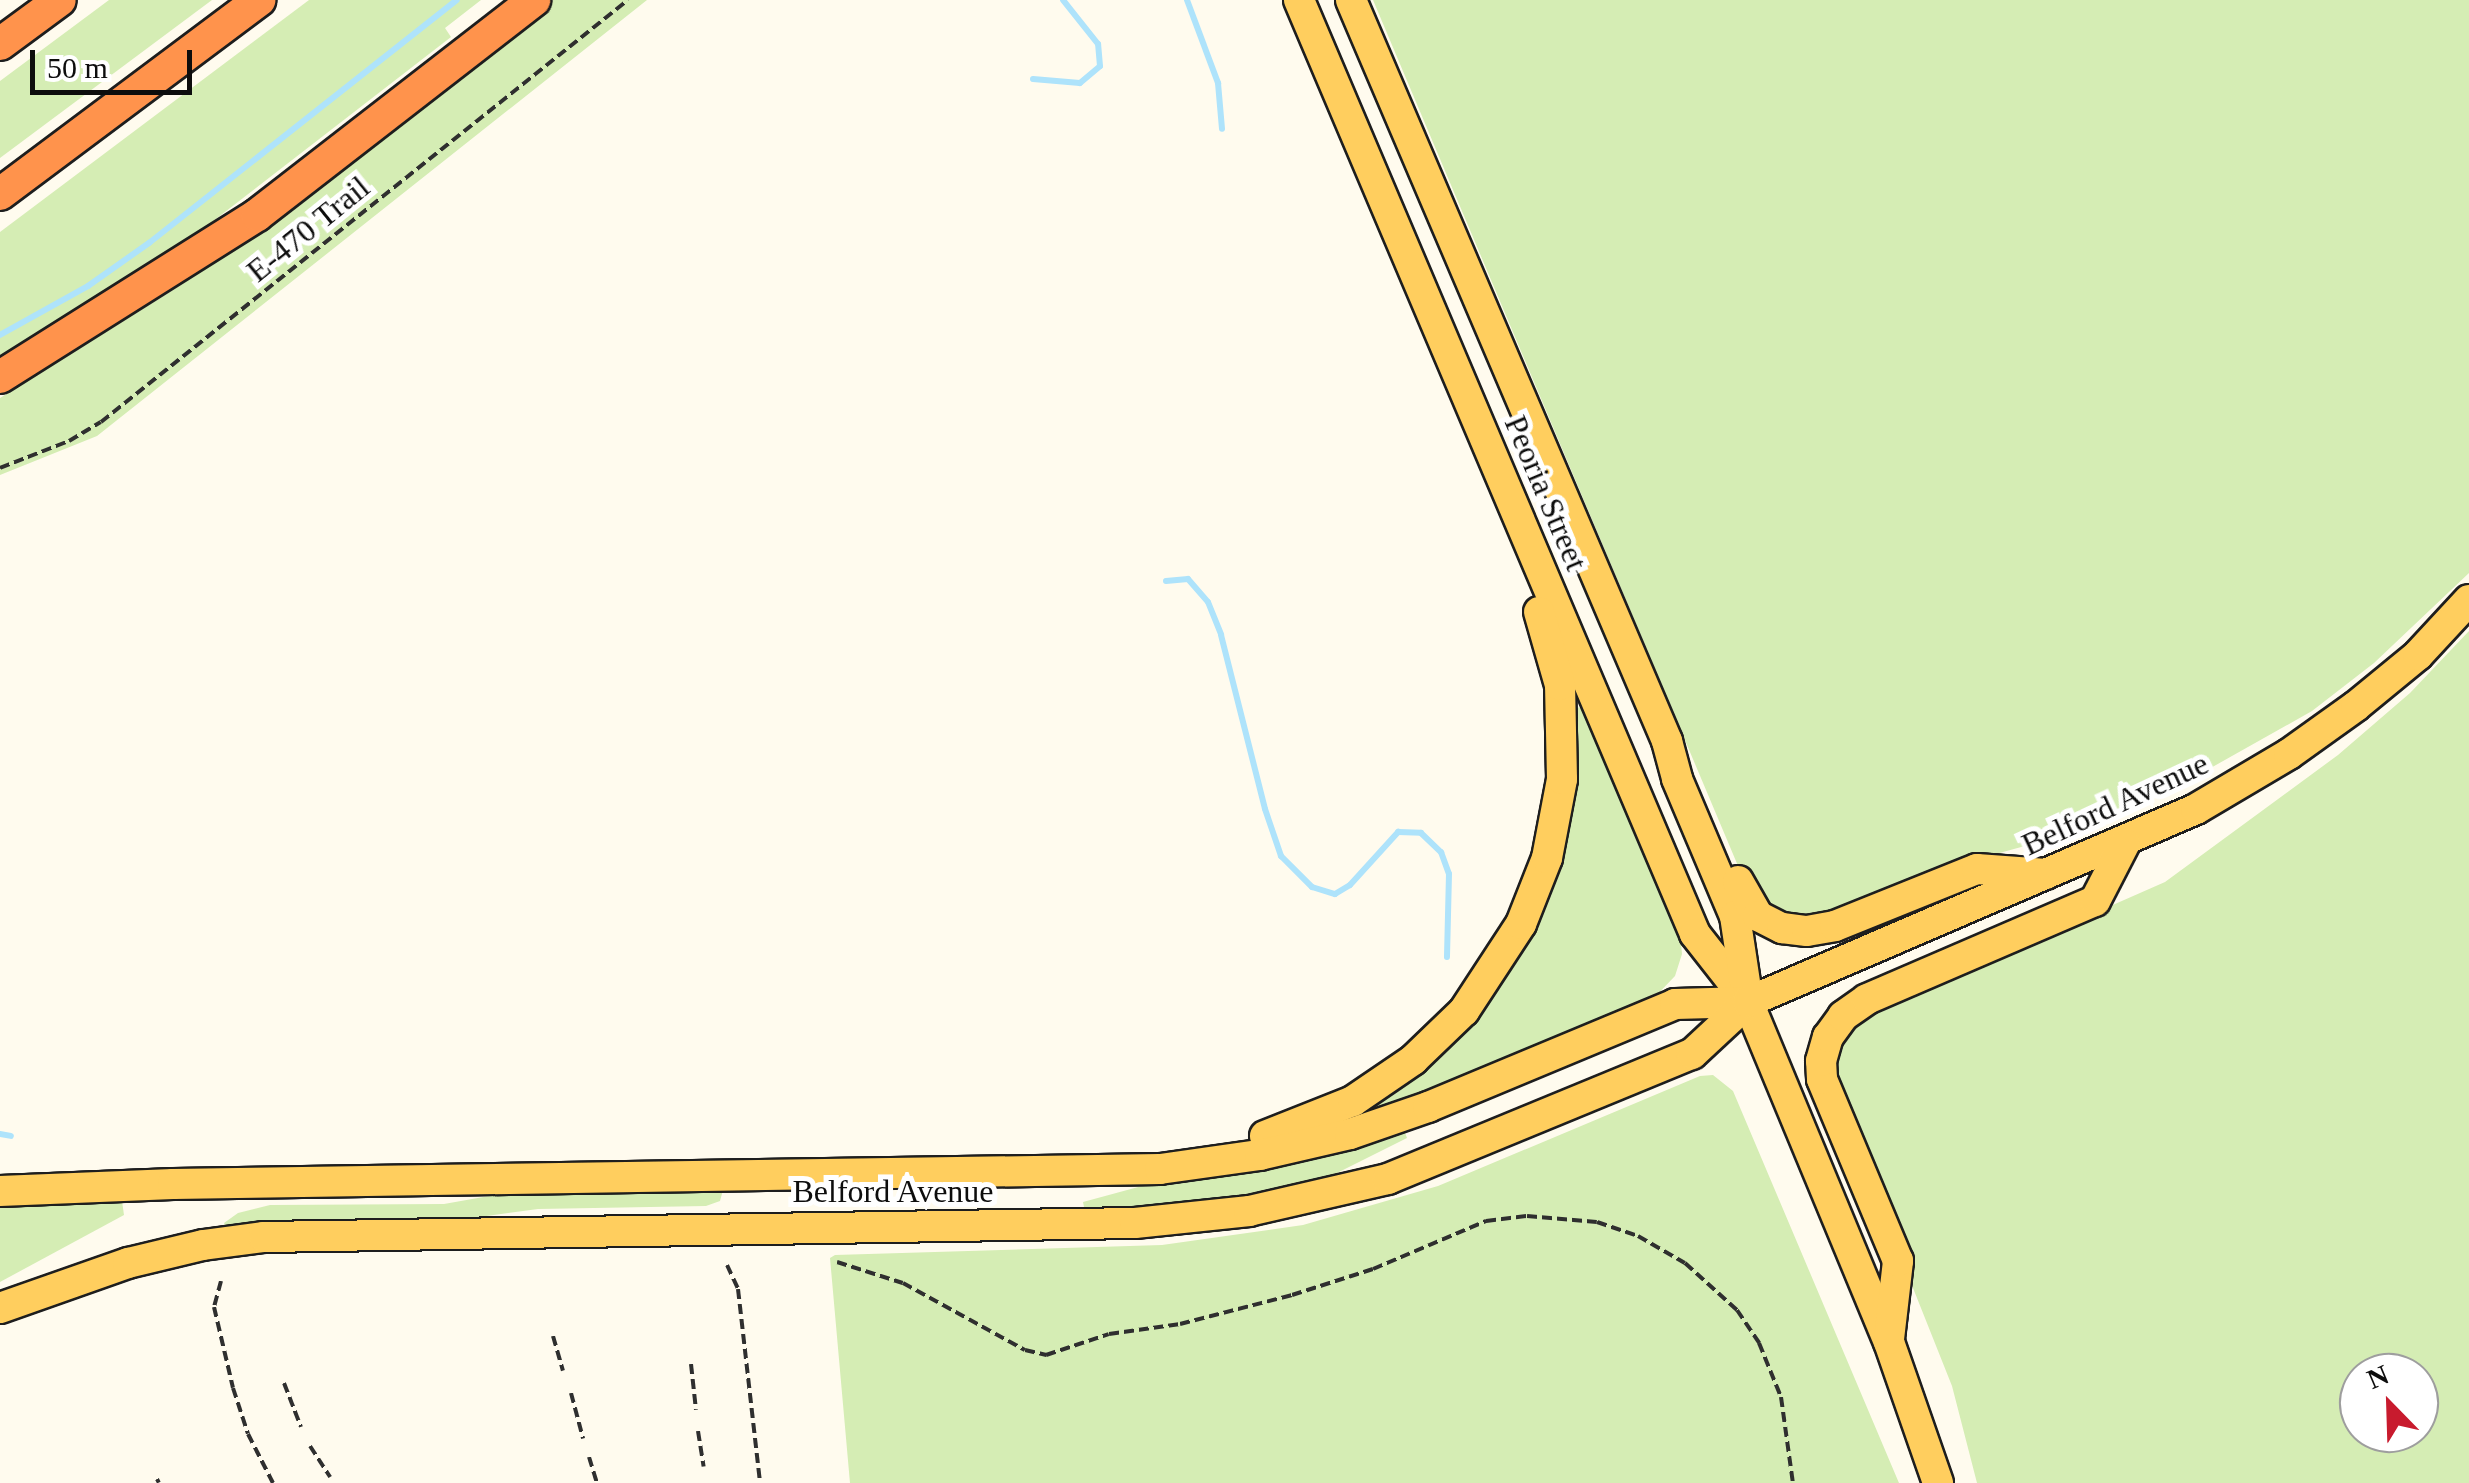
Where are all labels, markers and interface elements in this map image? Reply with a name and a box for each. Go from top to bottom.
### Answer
scale bar [35,30,198,92]
text: 50 m [47,51,108,84]
street label: E-470 Trail [239,168,377,290]
street label: Peoria Street [1496,410,1596,576]
street label: Belford Avenue [2015,744,2215,864]
street label: Belford Avenue [792,1172,994,1210]
north arrow [2339,1353,2439,1453]
text: N [2362,1359,2393,1395]

